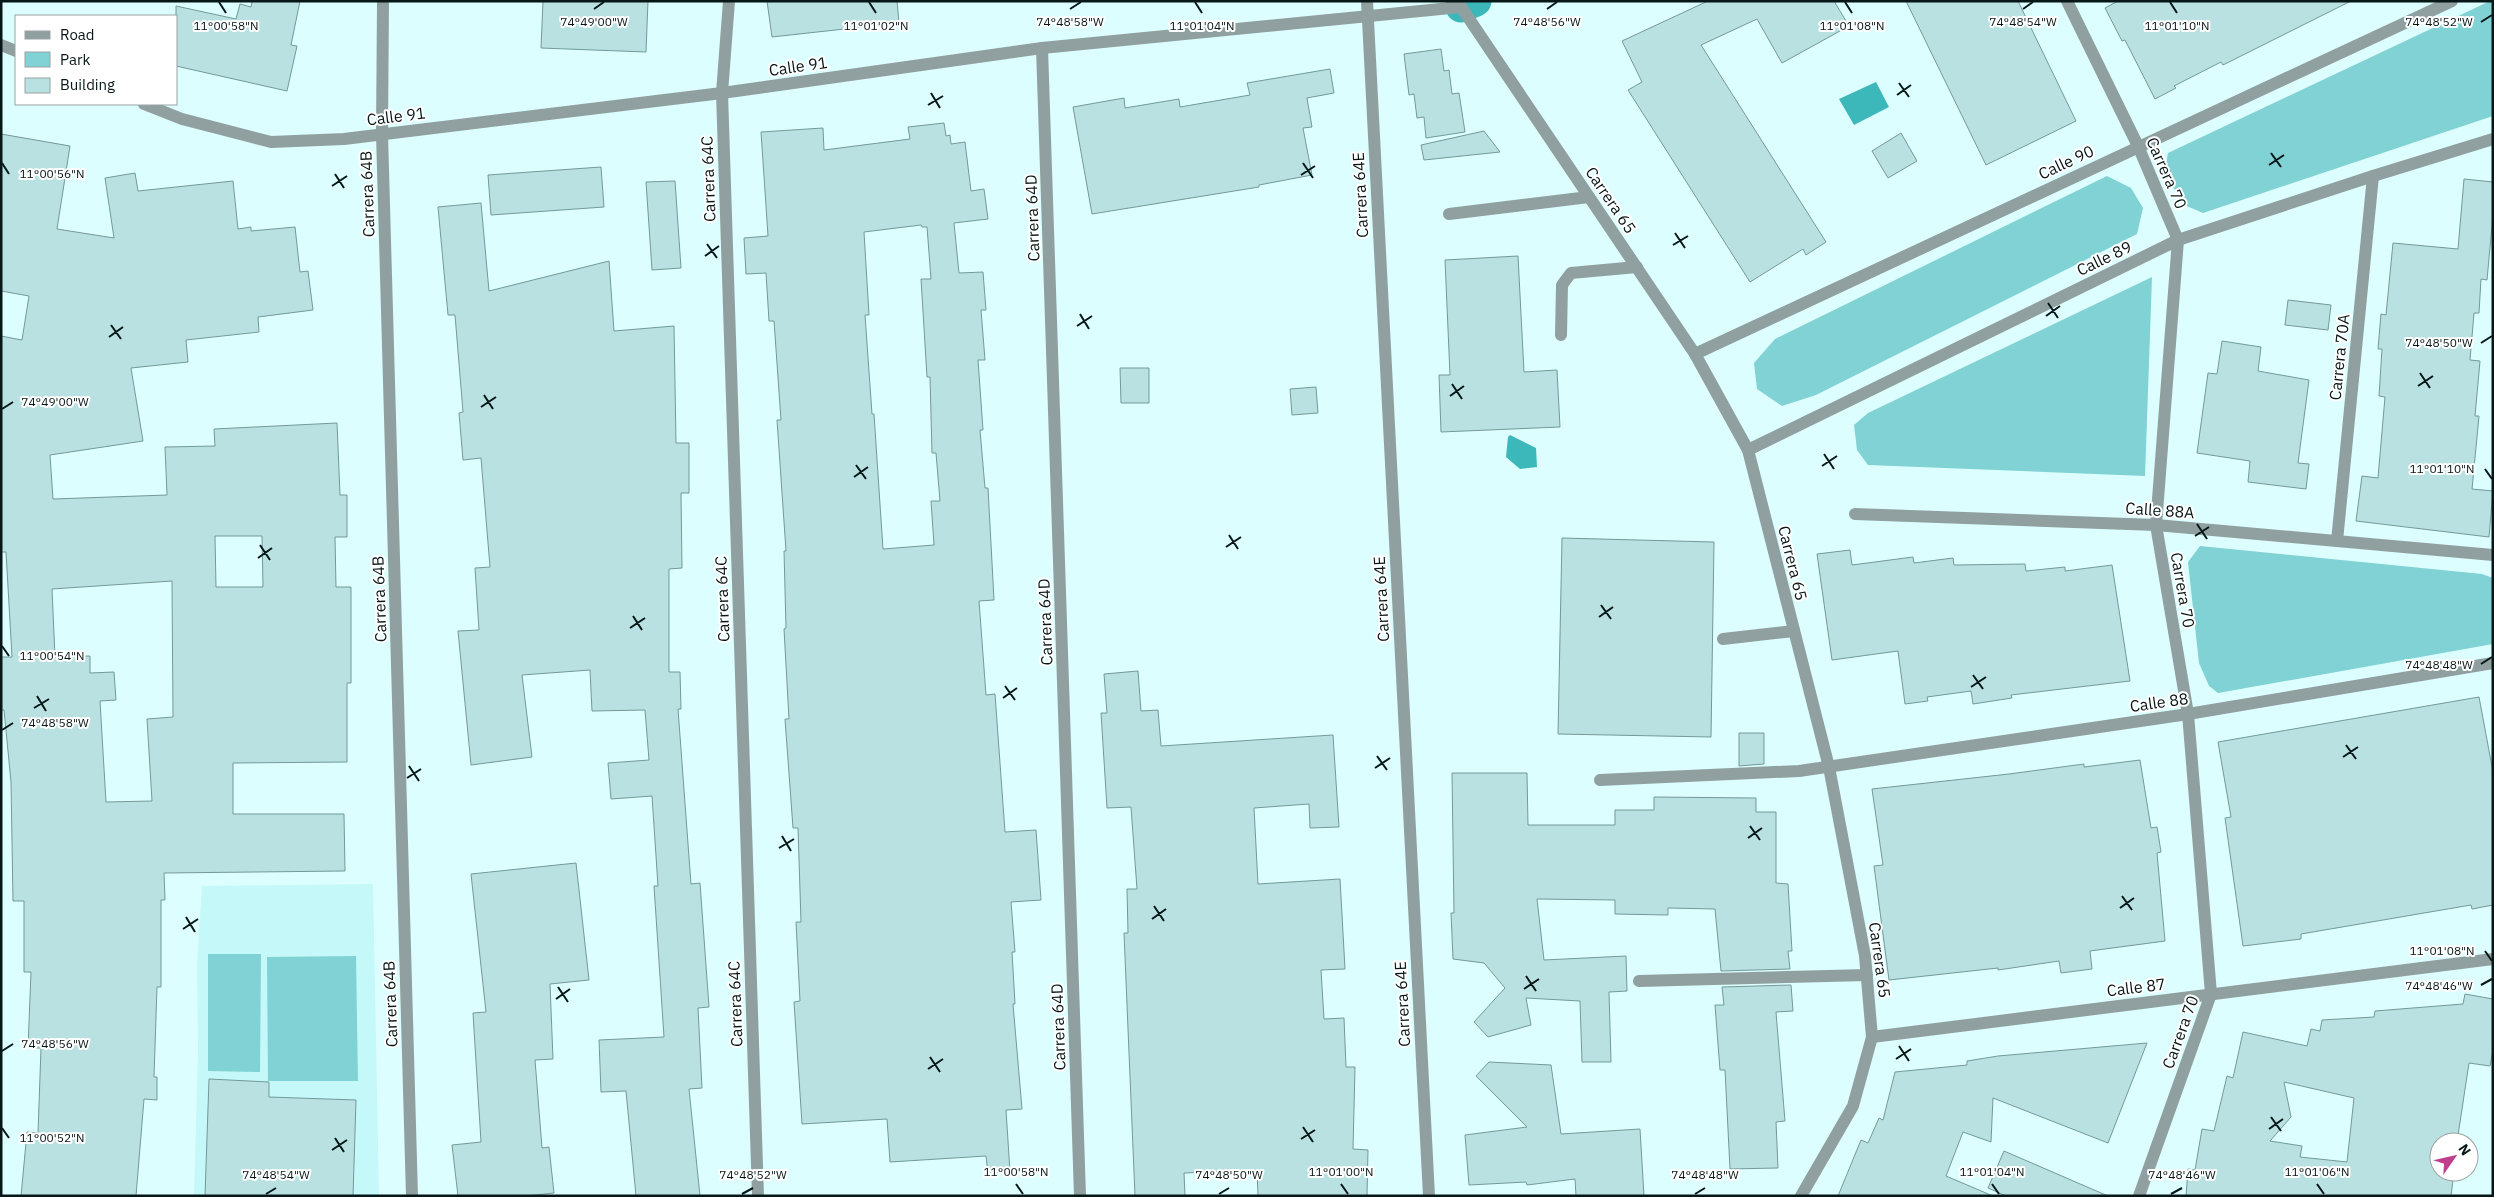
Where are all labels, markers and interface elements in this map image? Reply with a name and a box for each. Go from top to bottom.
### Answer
text: 74°49'00"W [560,14,628,29]
text: 74°48'58"W [1036,14,1104,29]
text: 74°48'56"W [1513,14,1581,29]
text: 74°48'54"W [1989,14,2057,29]
text: 74°48'52"W [2405,14,2473,29]
legend [15,15,178,105]
text: 11°00'58"N [193,18,259,33]
text: 11°01'02"N [843,18,909,33]
text: 11°01'04"N [1169,18,1235,33]
text: 11°01'08"N [1819,18,1885,33]
text: 11°01'10"N [2144,18,2210,33]
text: Road [60,25,95,44]
text: Park [60,50,90,69]
street label: Calle 91 [767,52,829,80]
text: Building [60,75,115,94]
street label: Calle 91 [366,102,426,130]
street label: Carrera 70 [2142,134,2192,212]
street label: Carrera 64C [697,136,719,222]
street label: Calle 90 [2035,140,2097,184]
street label: Carrera 64B [355,150,379,238]
street label: Carrera 64E [1348,152,1372,238]
street label: Carrera 65 [1581,163,1641,237]
text: 11°00'56"N [19,166,85,181]
street label: Carrera 64D [1020,174,1044,262]
street label: Calle 89 [2073,236,2135,280]
street label: Carrera 70A [2325,313,2353,401]
text: 74°48'50"W [2405,335,2473,350]
text: 74°49'00"W [21,394,89,409]
text: 11°01'10"N [2409,461,2475,476]
street label: Calle 88A [2125,498,2195,522]
street label: Carrera 65 [1774,524,1812,602]
street label: Carrera 70 [2167,551,2199,629]
street label: Carrera 64B [367,555,391,643]
street label: Carrera 64C [711,556,733,642]
street label: Carrera 64E [1369,556,1393,642]
street label: Carrera 64D [1033,578,1057,666]
text: 11°00'54"N [19,648,85,663]
text: 74°48'48"W [2405,657,2473,672]
street label: Calle 88 [2128,688,2190,716]
text: 74°48'58"W [21,715,89,730]
street label: Carrera 65 [1865,921,1895,999]
text: 11°01'08"N [2409,943,2475,958]
street label: Carrera 64B [378,960,402,1048]
street label: Carrera 64C [724,961,746,1047]
street label: Carrera 64E [1390,961,1414,1047]
street label: Calle 87 [2106,973,2166,1001]
text: 74°48'46"W [2405,978,2473,993]
street label: Carrera 64D [1046,983,1070,1071]
street label: Carrera 70 [2158,993,2202,1071]
text: 74°48'56"W [21,1036,89,1051]
text: 11°00'52"N [19,1130,85,1145]
north arrow [2429,1132,2479,1182]
text: N [2454,1140,2475,1159]
text: 11°00'58"N [983,1164,1049,1179]
text: 11°01'00"N [1308,1164,1374,1179]
text: 11°01'04"N [1959,1164,2025,1179]
text: 11°01'06"N [2284,1164,2350,1179]
text: 74°48'54"W [242,1167,310,1182]
text: 74°48'52"W [719,1167,787,1182]
text: 74°48'50"W [1195,1167,1263,1182]
text: 74°48'48"W [1671,1167,1739,1182]
text: 74°48'46"W [2148,1167,2216,1182]

